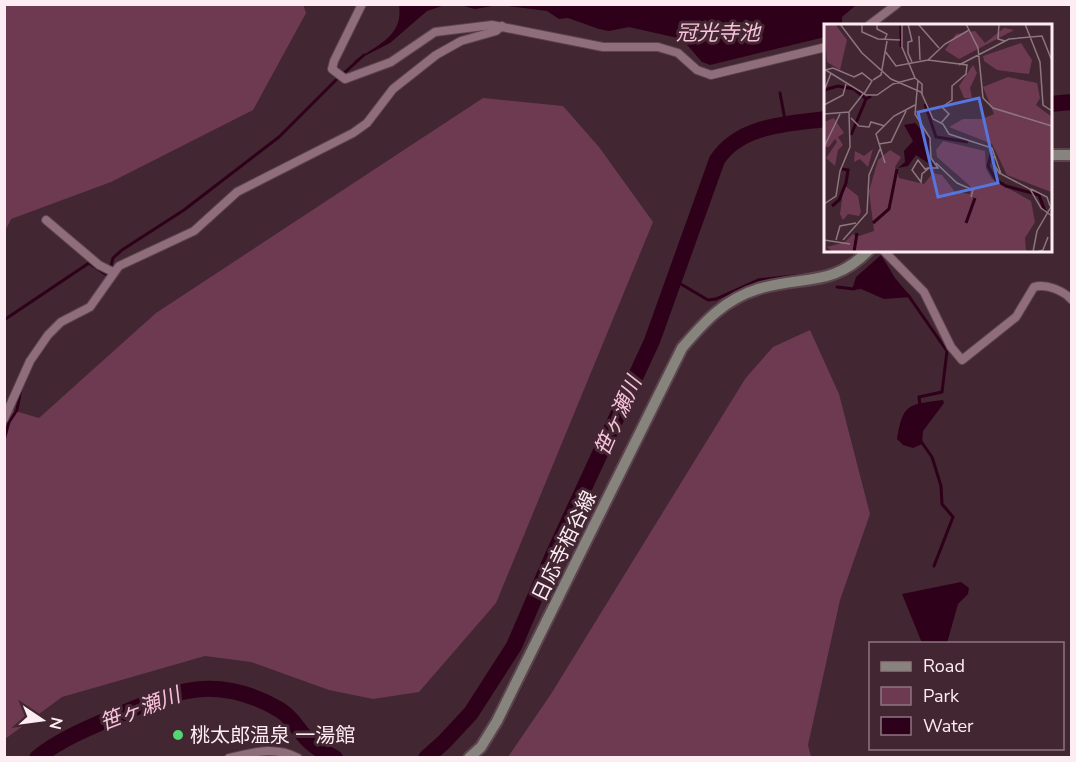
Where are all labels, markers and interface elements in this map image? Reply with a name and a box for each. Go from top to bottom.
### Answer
water label: 冠光寺池 [676,19,762,47]
inset map [824,24,1052,252]
water label: 笹ヶ瀬川 [588,370,649,460]
street label: 日応寺栢谷線 [526,486,603,606]
legend [869,642,1064,750]
text: Road [923,654,965,678]
water label: 笹ヶ瀬川 [96,680,186,737]
text: Park [923,684,960,708]
north arrow [12,690,72,750]
text: Water [923,714,974,738]
text: N [44,715,68,731]
place label: 桃太郎温泉 一湯館 [190,722,355,749]
marker: 桃太郎温泉 一湯館 [171,728,185,742]

